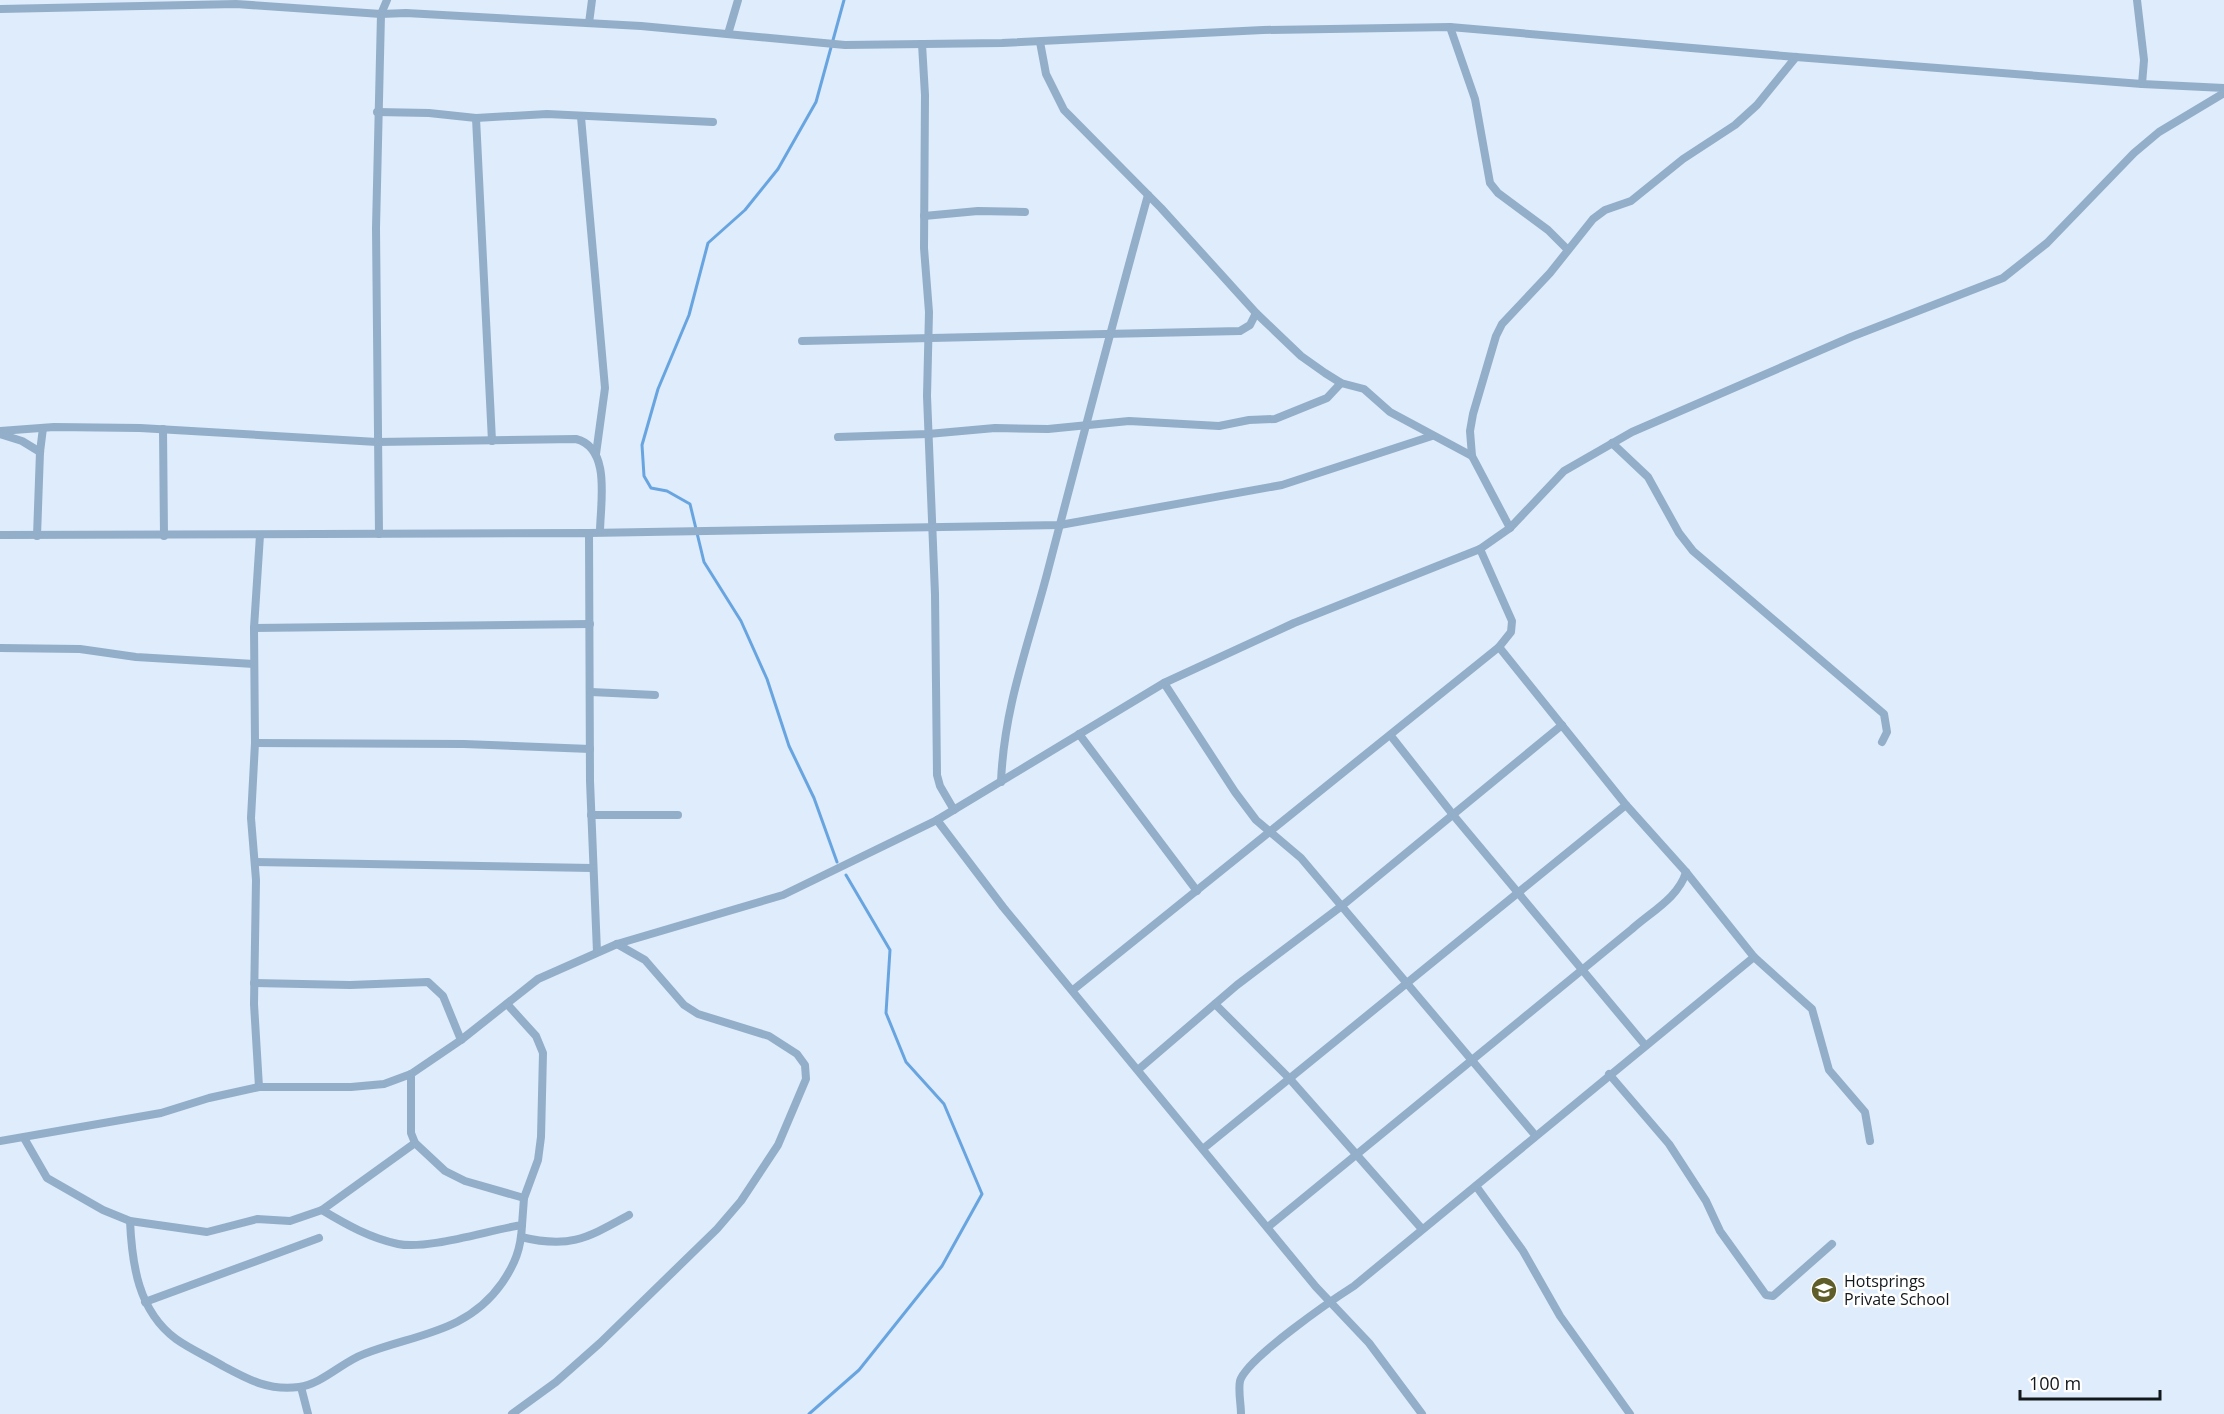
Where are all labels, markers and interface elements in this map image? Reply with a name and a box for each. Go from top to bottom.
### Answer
place label: Hotsprings Private School [1844,1270,1949,1310]
school or university icon: Hotsprings Private School [1809,1275,1839,1305]
scale bar [2020,1363,2160,1401]
text: 100 m [2029,1371,2081,1395]

